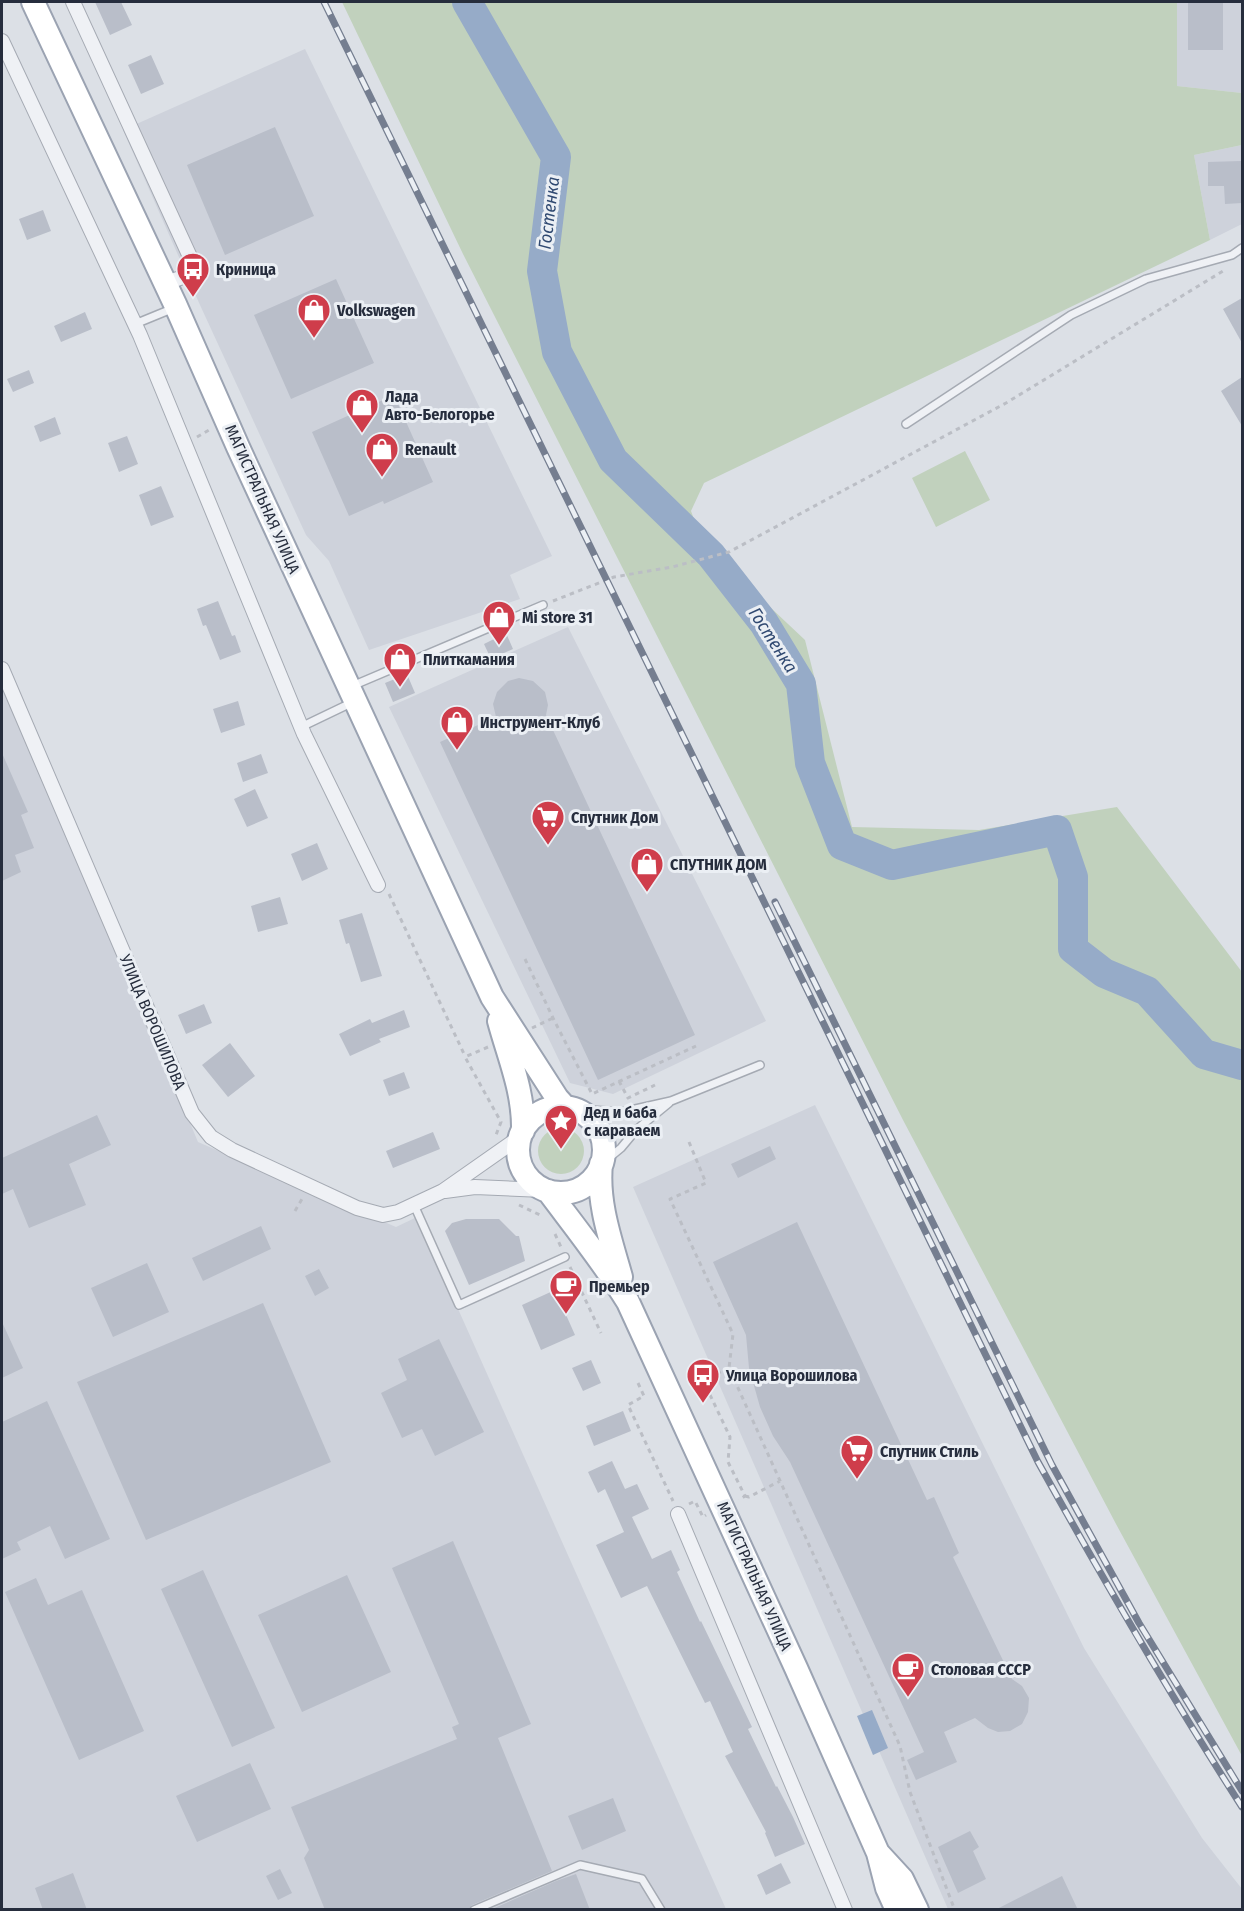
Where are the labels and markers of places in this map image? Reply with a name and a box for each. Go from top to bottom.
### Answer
bus stop icon: Криница [175,251,211,298]
place label: Криница [216,260,276,279]
shop icon: Volkswagen [296,292,332,339]
place label: Volkswagen [336,301,415,320]
shop icon: Лада Авто-Белогорье [344,387,380,434]
place label: Лада Авто-Белогорье [384,387,495,424]
shop icon: Renault [364,431,400,478]
place label: Renault [405,440,457,459]
shop icon: Mi store 31 [481,599,517,646]
place label: Mi store 31 [522,608,593,627]
shop icon: Плиткамания [382,641,418,688]
place label: Плиткамания [423,650,515,669]
shop icon: Инструмент-Клуб [439,704,475,751]
place label: Инструмент-Клуб [480,713,600,732]
supermarket icon: Спутник Дом [530,799,566,846]
place label: Спутник Дом [571,808,658,827]
shop icon: СПУТНИК ДОМ [629,846,665,893]
place label: СПУТНИК ДОМ [670,855,767,874]
place icon: Дед и баба с караваем [543,1103,579,1150]
place label: Дед и баба с караваем [583,1103,661,1140]
cafe icon: Премьер [548,1268,584,1315]
place label: Премьер [589,1277,650,1296]
bus stop icon: Улица Ворошилова [685,1357,721,1404]
place label: Улица Ворошилова [725,1366,858,1385]
supermarket icon: Спутник Стиль [839,1433,875,1480]
place label: Спутник Стиль [880,1442,979,1461]
cafe icon: Столовая СССР [890,1651,926,1698]
place label: Столовая СССР [931,1660,1031,1679]

